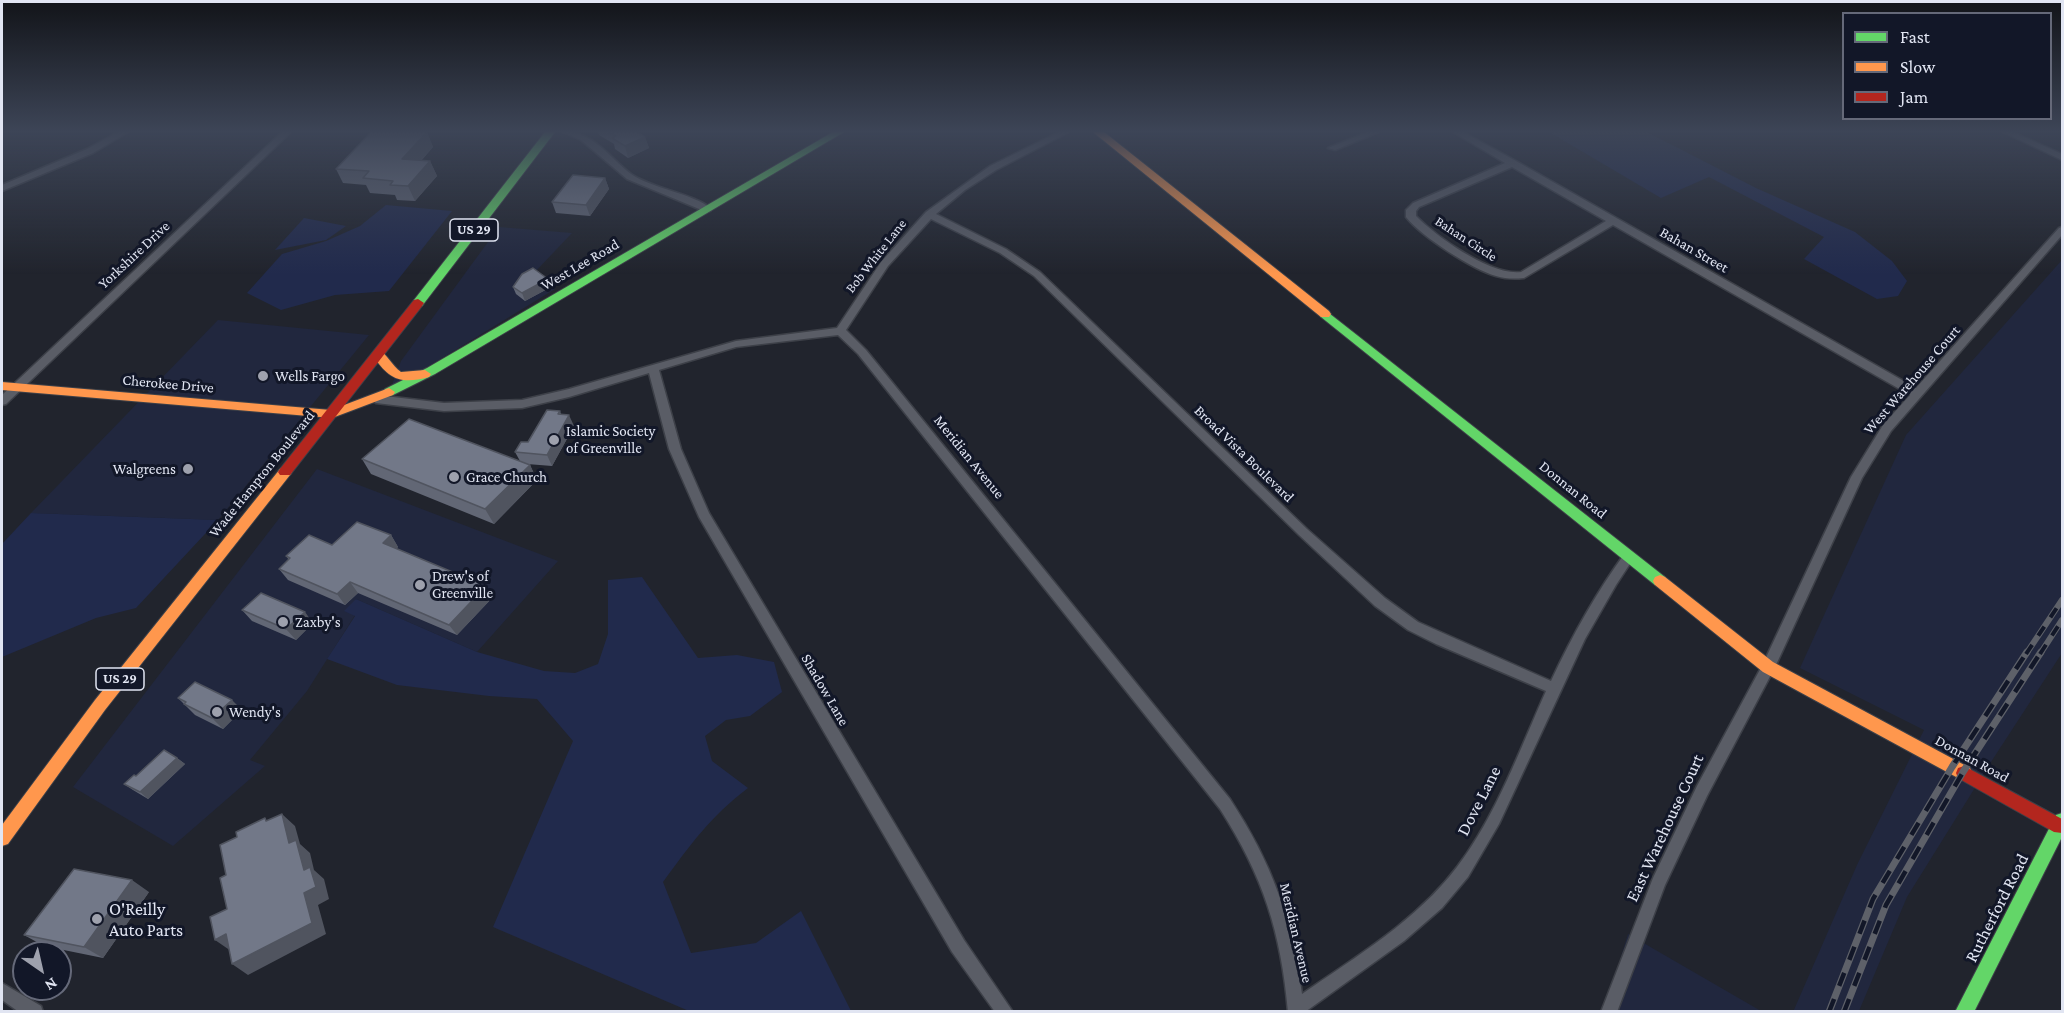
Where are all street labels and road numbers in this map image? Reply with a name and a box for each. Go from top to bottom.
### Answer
street label: Bahan Circle [1432,213,1500,265]
street label: Bob White Lane [842,216,910,296]
street label: Yorkshire Drive [94,217,174,293]
road number: US 29 [450,219,498,241]
street label: Bahan Street [1657,223,1731,277]
street label: West Lee Road [538,235,622,295]
street label: West Warehouse Court [1860,322,1964,438]
street label: Cherokee Drive [122,371,214,397]
street label: Broad Vista Boulevard [1190,402,1298,506]
street label: Wade Hampton Boulevard [205,407,319,541]
street label: Meridian Avenue [930,412,1008,502]
street label: Donnan Road [1536,457,1610,523]
street label: Shadow Lane [797,651,853,729]
road number: US 29 [96,668,144,690]
street label: Donnan Road [1932,731,2012,787]
street label: East Warehouse Court [1621,751,1709,905]
street label: Dove Lane [1452,763,1506,839]
street label: Rutherford Road [1960,850,2034,966]
street label: Meridian Avenue [1276,881,1316,985]

